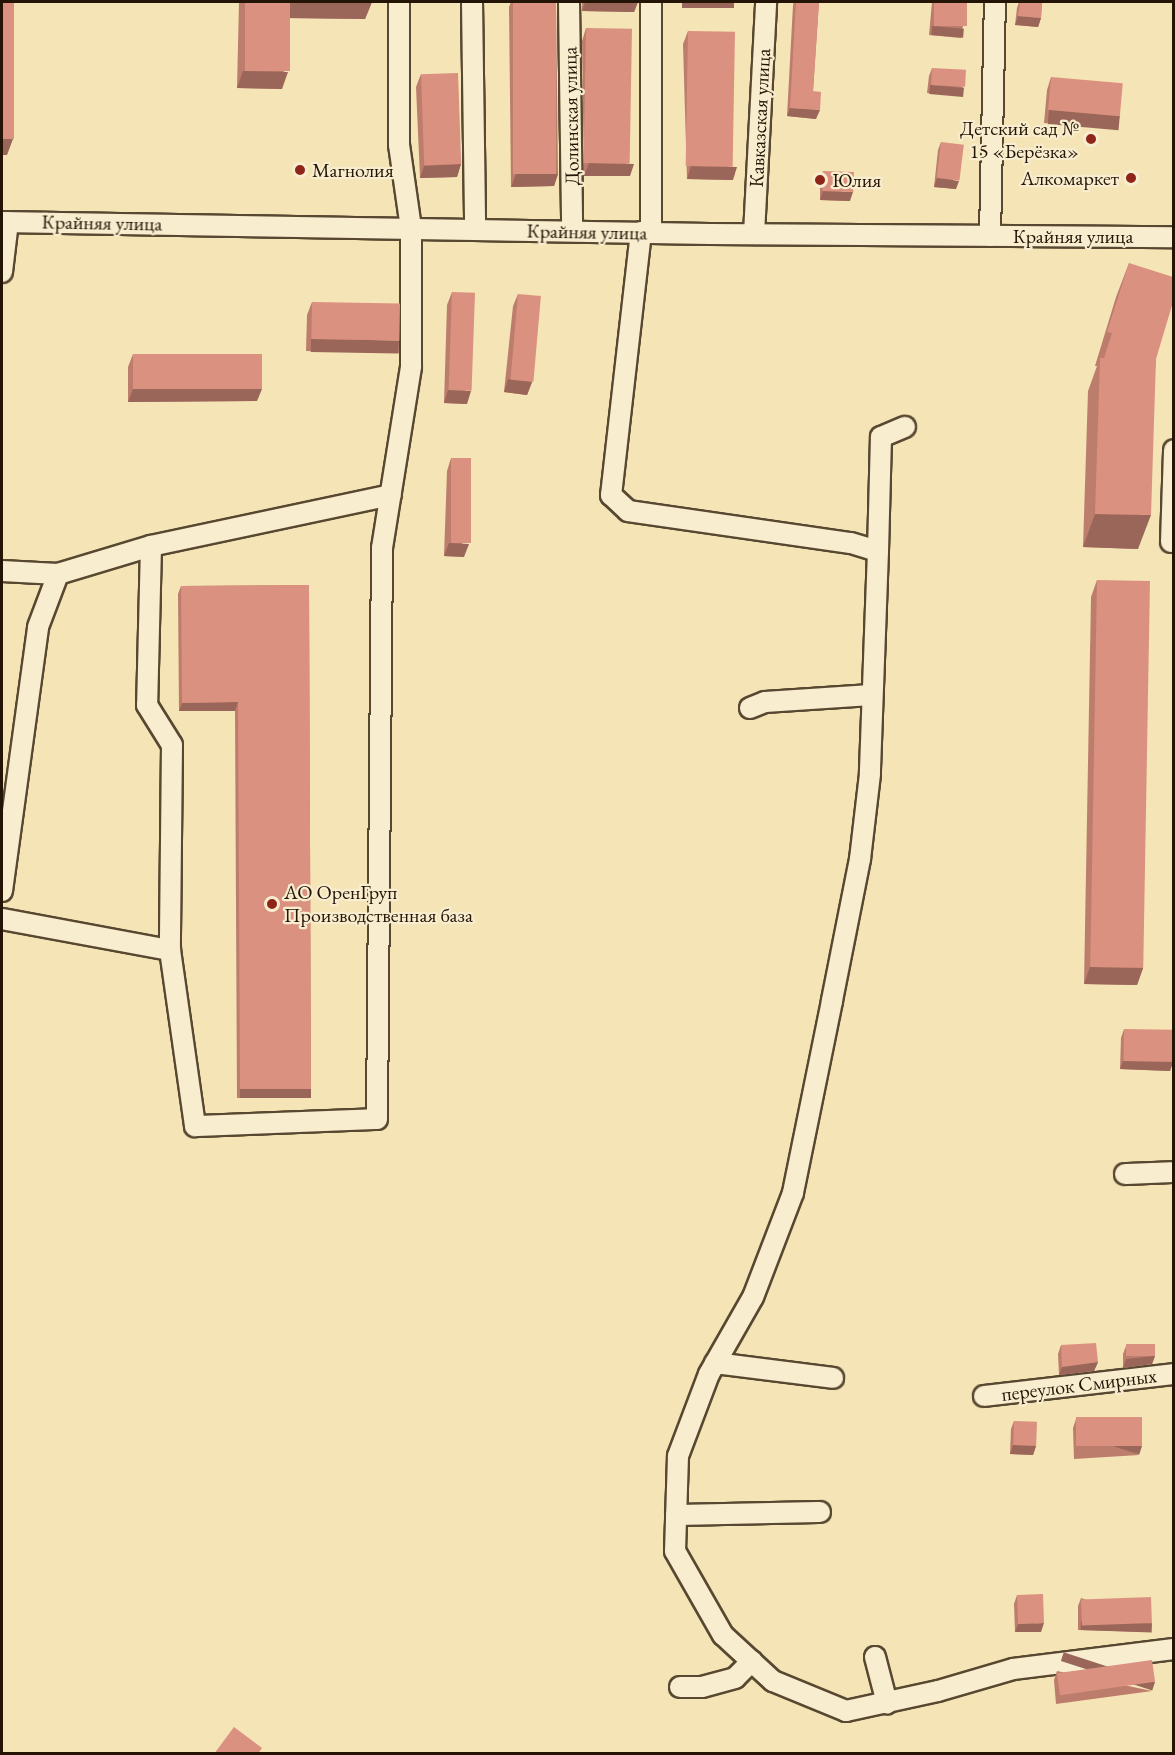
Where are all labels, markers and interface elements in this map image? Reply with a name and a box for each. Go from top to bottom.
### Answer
street label: Долинская улица [558,46,584,186]
street label: Кавказская улица [744,48,776,188]
place label: Детский сад № 15 «Берёзка» [960,116,1079,163]
marker: Детский сад № 15 «Берёзка» [1084,132,1098,146]
place label: Магнолия [312,158,394,182]
marker: Магнолия [293,163,307,177]
place label: Алкомаркет [1021,166,1119,190]
place label: Юлия [832,168,881,192]
marker: Алкомаркет [1124,171,1138,185]
marker: Юлия [813,173,827,187]
street label: Крайняя улица [41,210,163,236]
street label: Крайняя улица [526,219,648,245]
street label: Крайняя улица [1013,224,1133,248]
place label: АО ОренГруп Производственная база [284,880,473,927]
marker: АО ОренГруп Производственная база [265,897,279,911]
street label: переулок Смирных [1000,1364,1158,1406]

